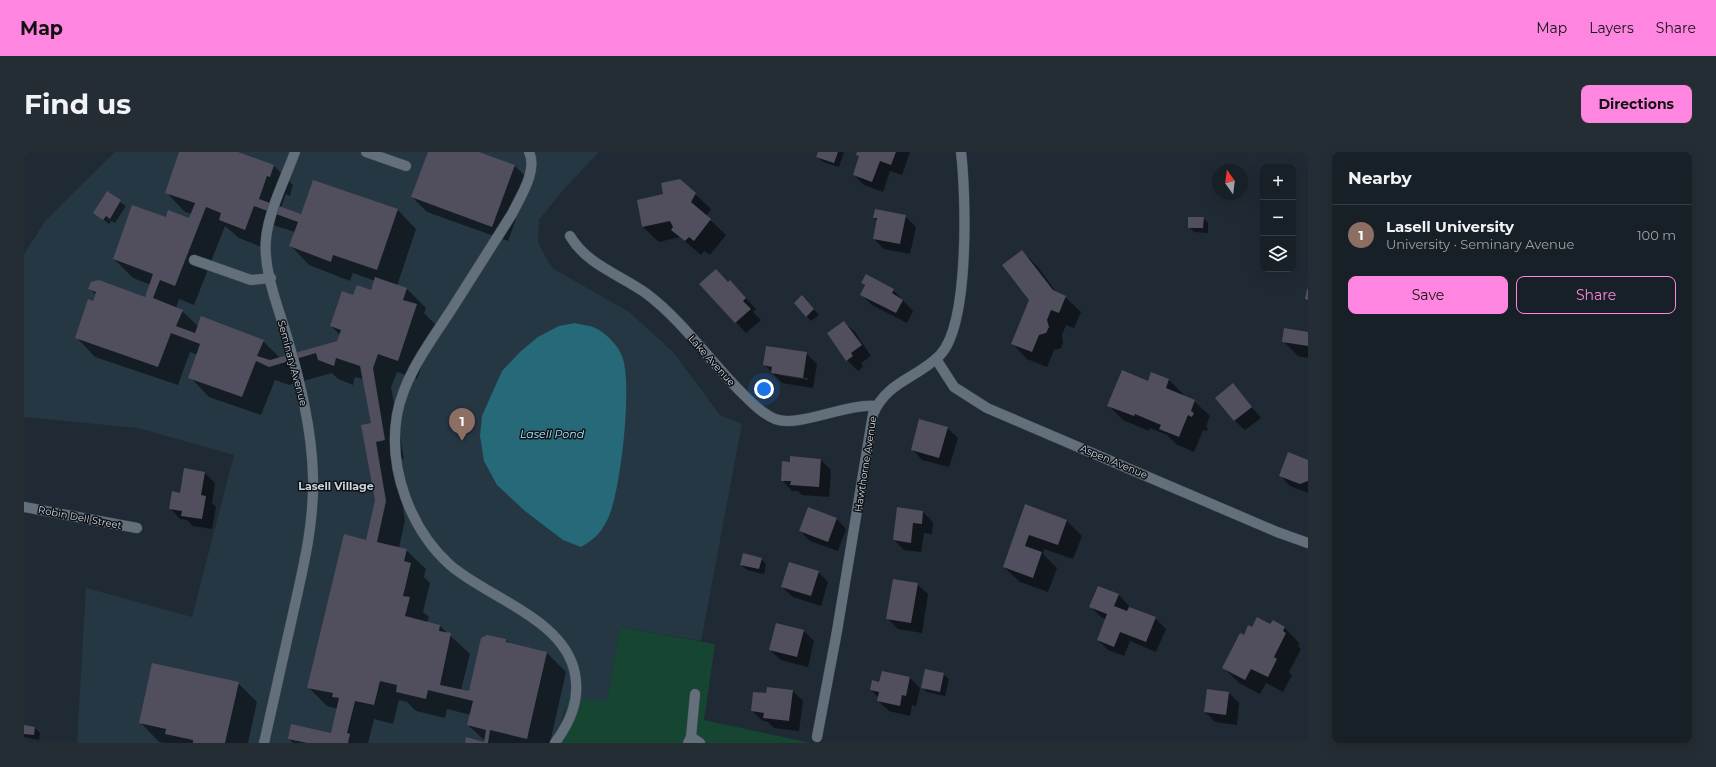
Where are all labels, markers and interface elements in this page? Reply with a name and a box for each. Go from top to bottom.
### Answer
text: Map [20,17,63,40]
text: Map [1536,19,1567,37]
text: Layers [1589,19,1634,37]
text: Share [1656,19,1696,37]
button: Directions [1581,85,1692,123]
text: Find us [24,87,131,121]
north arrow [1212,164,1248,200]
map controls [1260,164,1296,272]
button: + [1260,164,1296,200]
text: Nearby [1348,168,1412,188]
button: − [1260,200,1296,236]
text: Lasell University [1386,217,1514,236]
text: 1 [1358,227,1364,243]
text: 100 m [1637,227,1676,243]
button: layers [1260,236,1296,272]
text: University · Seminary Avenue [1386,236,1574,252]
button: Save [1348,276,1508,314]
button: Share [1516,276,1676,314]
street label: Seminary Avenue [275,319,310,407]
street label: Lake Avenue [685,332,738,388]
your location [754,379,774,399]
pin: 1 [449,408,475,441]
street label: Hawthorne Avenue [851,415,879,513]
water label: Lasell Pond [520,427,585,441]
street label: Aspen Avenue [1078,441,1149,482]
district label: Lasell Village [298,479,374,493]
street label: Robin Dell Street [37,503,123,532]

